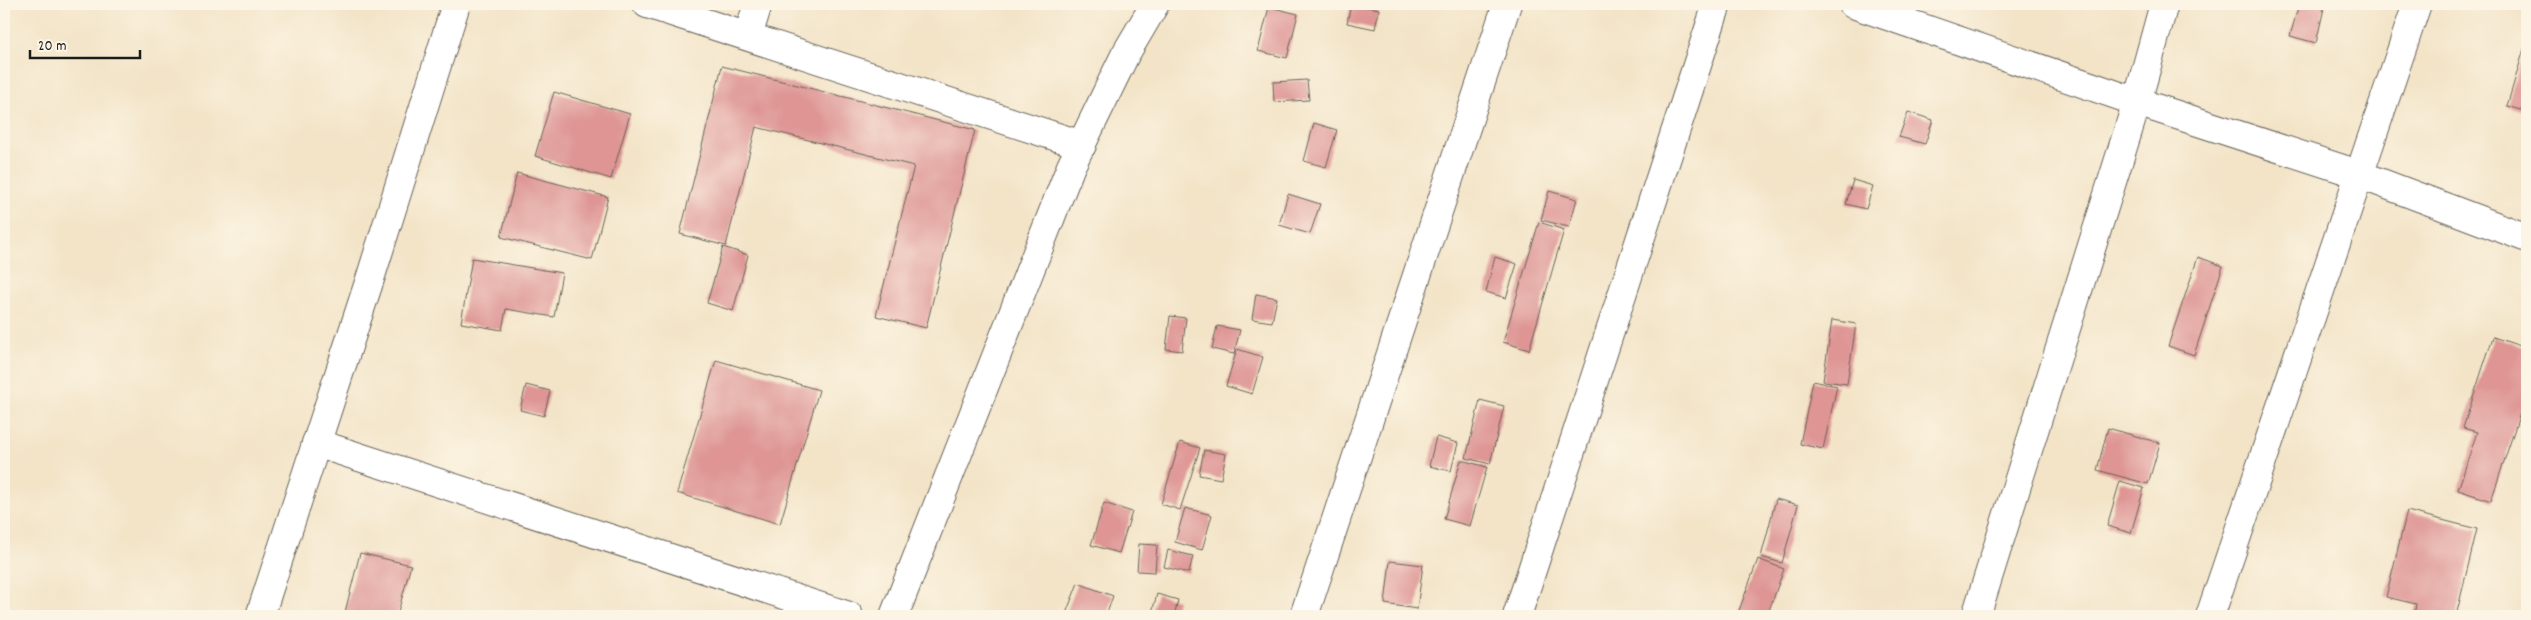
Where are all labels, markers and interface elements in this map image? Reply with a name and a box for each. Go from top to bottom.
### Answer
scale bar [30,28,140,60]
text: 20 m [38,36,66,58]

